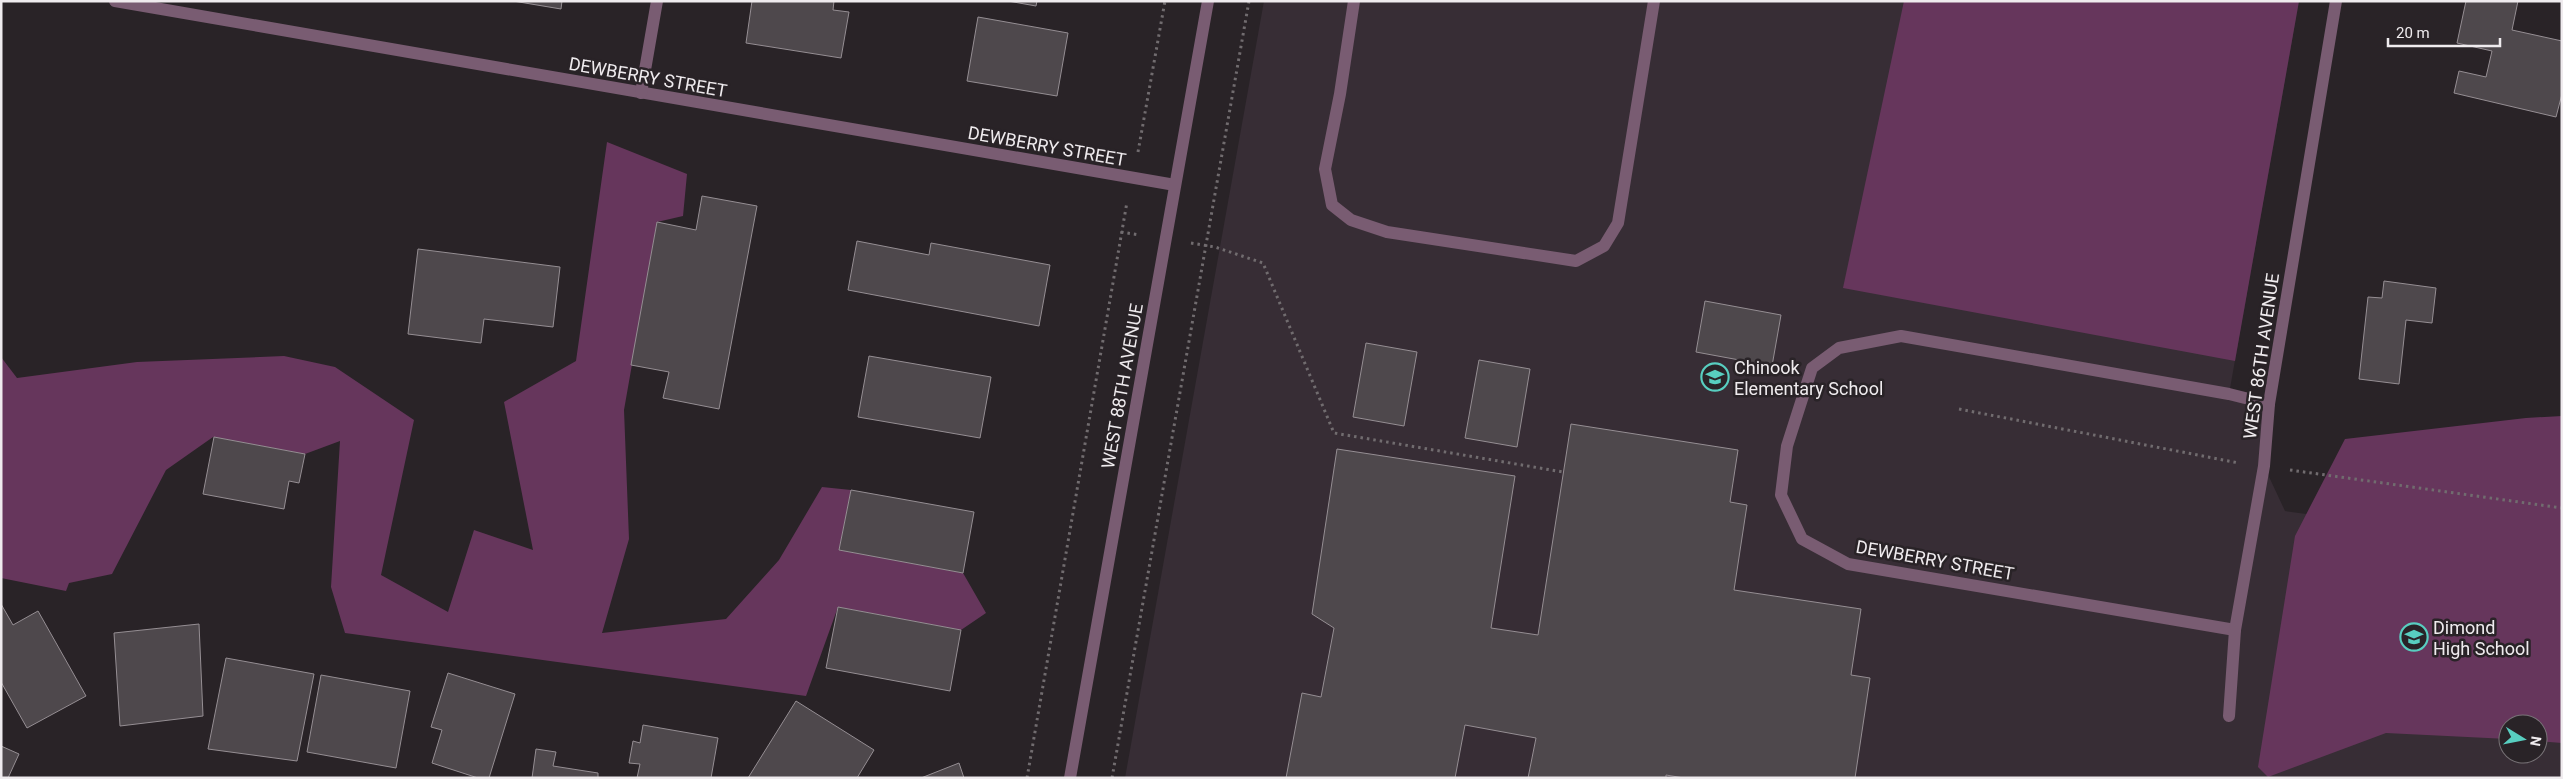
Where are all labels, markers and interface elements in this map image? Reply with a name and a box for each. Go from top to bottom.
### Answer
scale bar [2388,15,2500,47]
text: 20 m [2396,24,2430,42]
street label: DEWBERRY STREET [567,53,729,101]
street label: DEWBERRY STREET [966,122,1128,170]
street label: WEST 86TH AVENUE [2239,272,2283,440]
street label: WEST 88TH AVENUE [1097,302,1147,470]
place label: Chinook Elementary School [1734,357,1883,399]
school or university icon: Chinook Elementary School [1700,362,1730,392]
street label: DEWBERRY STREET [1854,536,2016,584]
place label: Dimond High School [2433,617,2530,659]
school or university icon: Dimond High School [2399,622,2429,652]
north arrow [2498,714,2548,764]
text: N [2527,735,2545,748]

